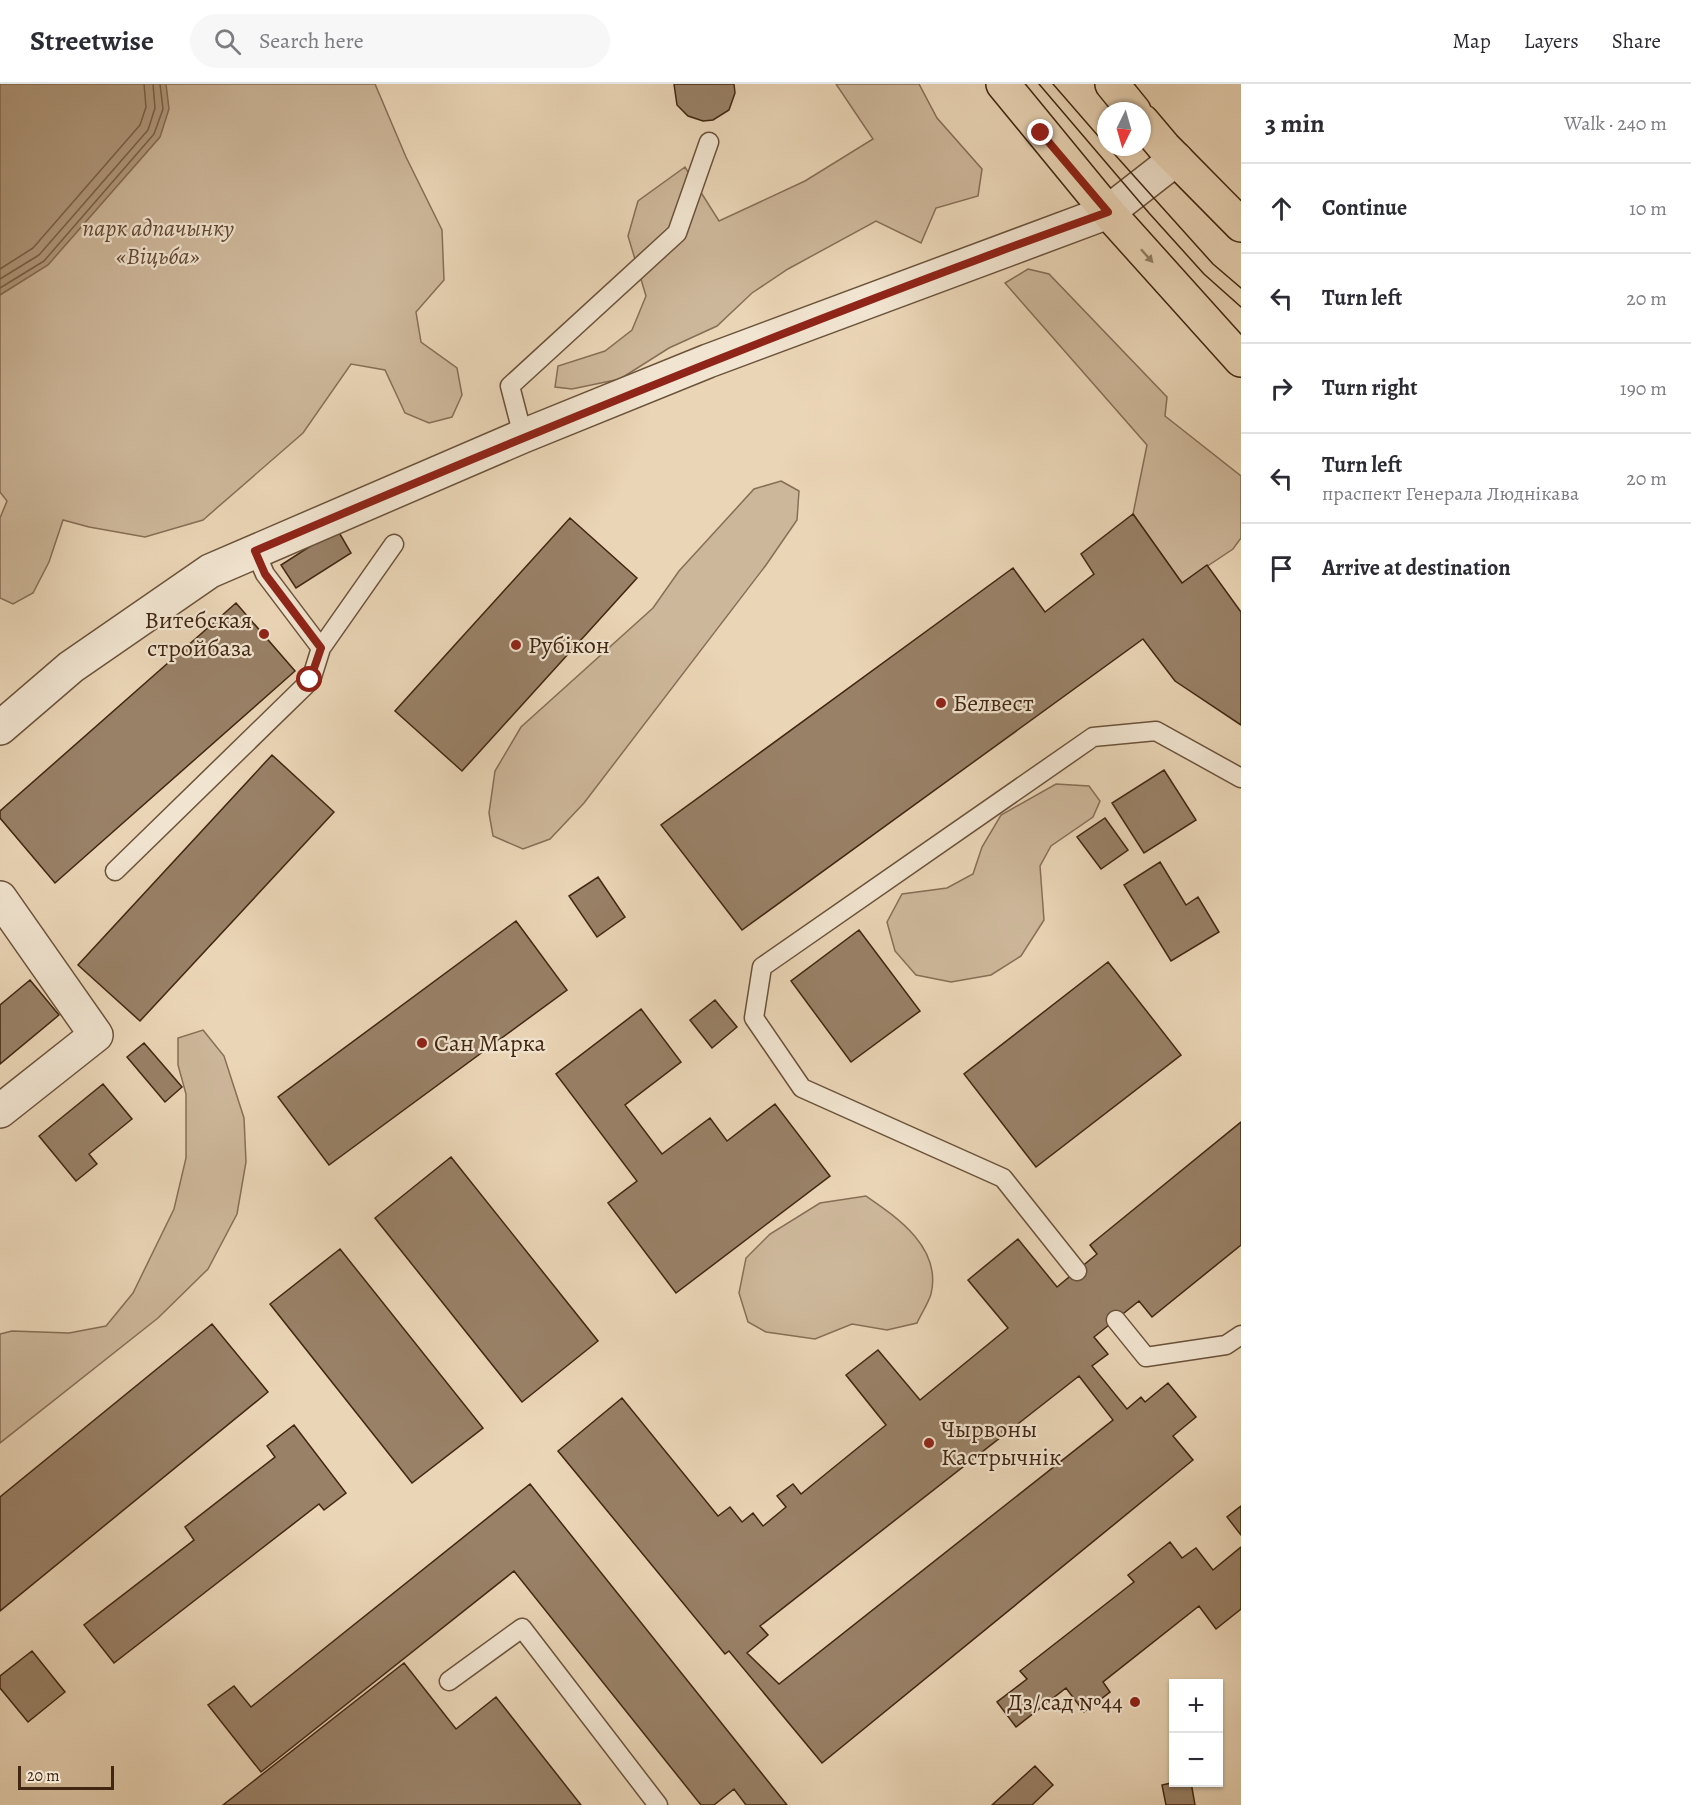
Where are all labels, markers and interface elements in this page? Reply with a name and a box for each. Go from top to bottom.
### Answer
search box [190,14,610,68]
text: Streetwise [30,22,154,60]
icon: search [211,25,244,58]
text: Search here [259,26,364,56]
text: Map [1452,27,1491,55]
text: Layers [1524,27,1579,55]
text: Share [1612,27,1661,55]
north arrow [1097,102,1151,156]
text: 3 min [1265,106,1325,141]
text: Walk · 240 m [1564,110,1667,137]
route end [1027,119,1053,145]
icon: ahead [1265,192,1298,225]
text: Continue [1322,193,1407,223]
text: 10 m [1629,195,1667,222]
park label: парк адпачынку «Віцьба» [82,212,234,272]
one-way arrow [1140,248,1154,263]
icon: left [1265,282,1298,315]
text: Turn left [1322,283,1402,313]
text: 20 m [1626,285,1667,312]
icon: right [1265,372,1298,405]
text: Turn right [1322,373,1418,403]
text: 190 m [1620,375,1667,402]
text: Turn left [1322,450,1402,480]
icon: left [1265,462,1298,495]
text: 20 m [1626,465,1667,492]
text: праспект Генерала Люднікава [1322,480,1579,507]
icon: arrive [1265,552,1298,585]
text: Arrive at destination [1322,553,1511,583]
place label: Витебская стройбаза [145,604,252,664]
marker: Витебская стройбаза [257,627,271,641]
place label: Рубікон [528,629,610,661]
marker: Рубікон [509,638,523,652]
route start [296,666,322,692]
place label: Белвест [953,687,1034,719]
marker: Белвест [934,696,948,710]
place label: Сан Марка [434,1027,546,1059]
marker: Сан Марка [415,1036,429,1050]
place label: Чырвоны Кастрычнік [941,1413,1062,1473]
marker: Чырвоны Кастрычнік [922,1436,936,1450]
map controls [1169,1679,1223,1787]
button: + [1169,1679,1223,1733]
place label: Дз/сад №44 [1007,1686,1123,1718]
marker: Дз/сад №44 [1128,1695,1142,1709]
button: − [1169,1733,1223,1787]
scale bar [18,1763,114,1790]
text: 20 m [27,1765,60,1787]

